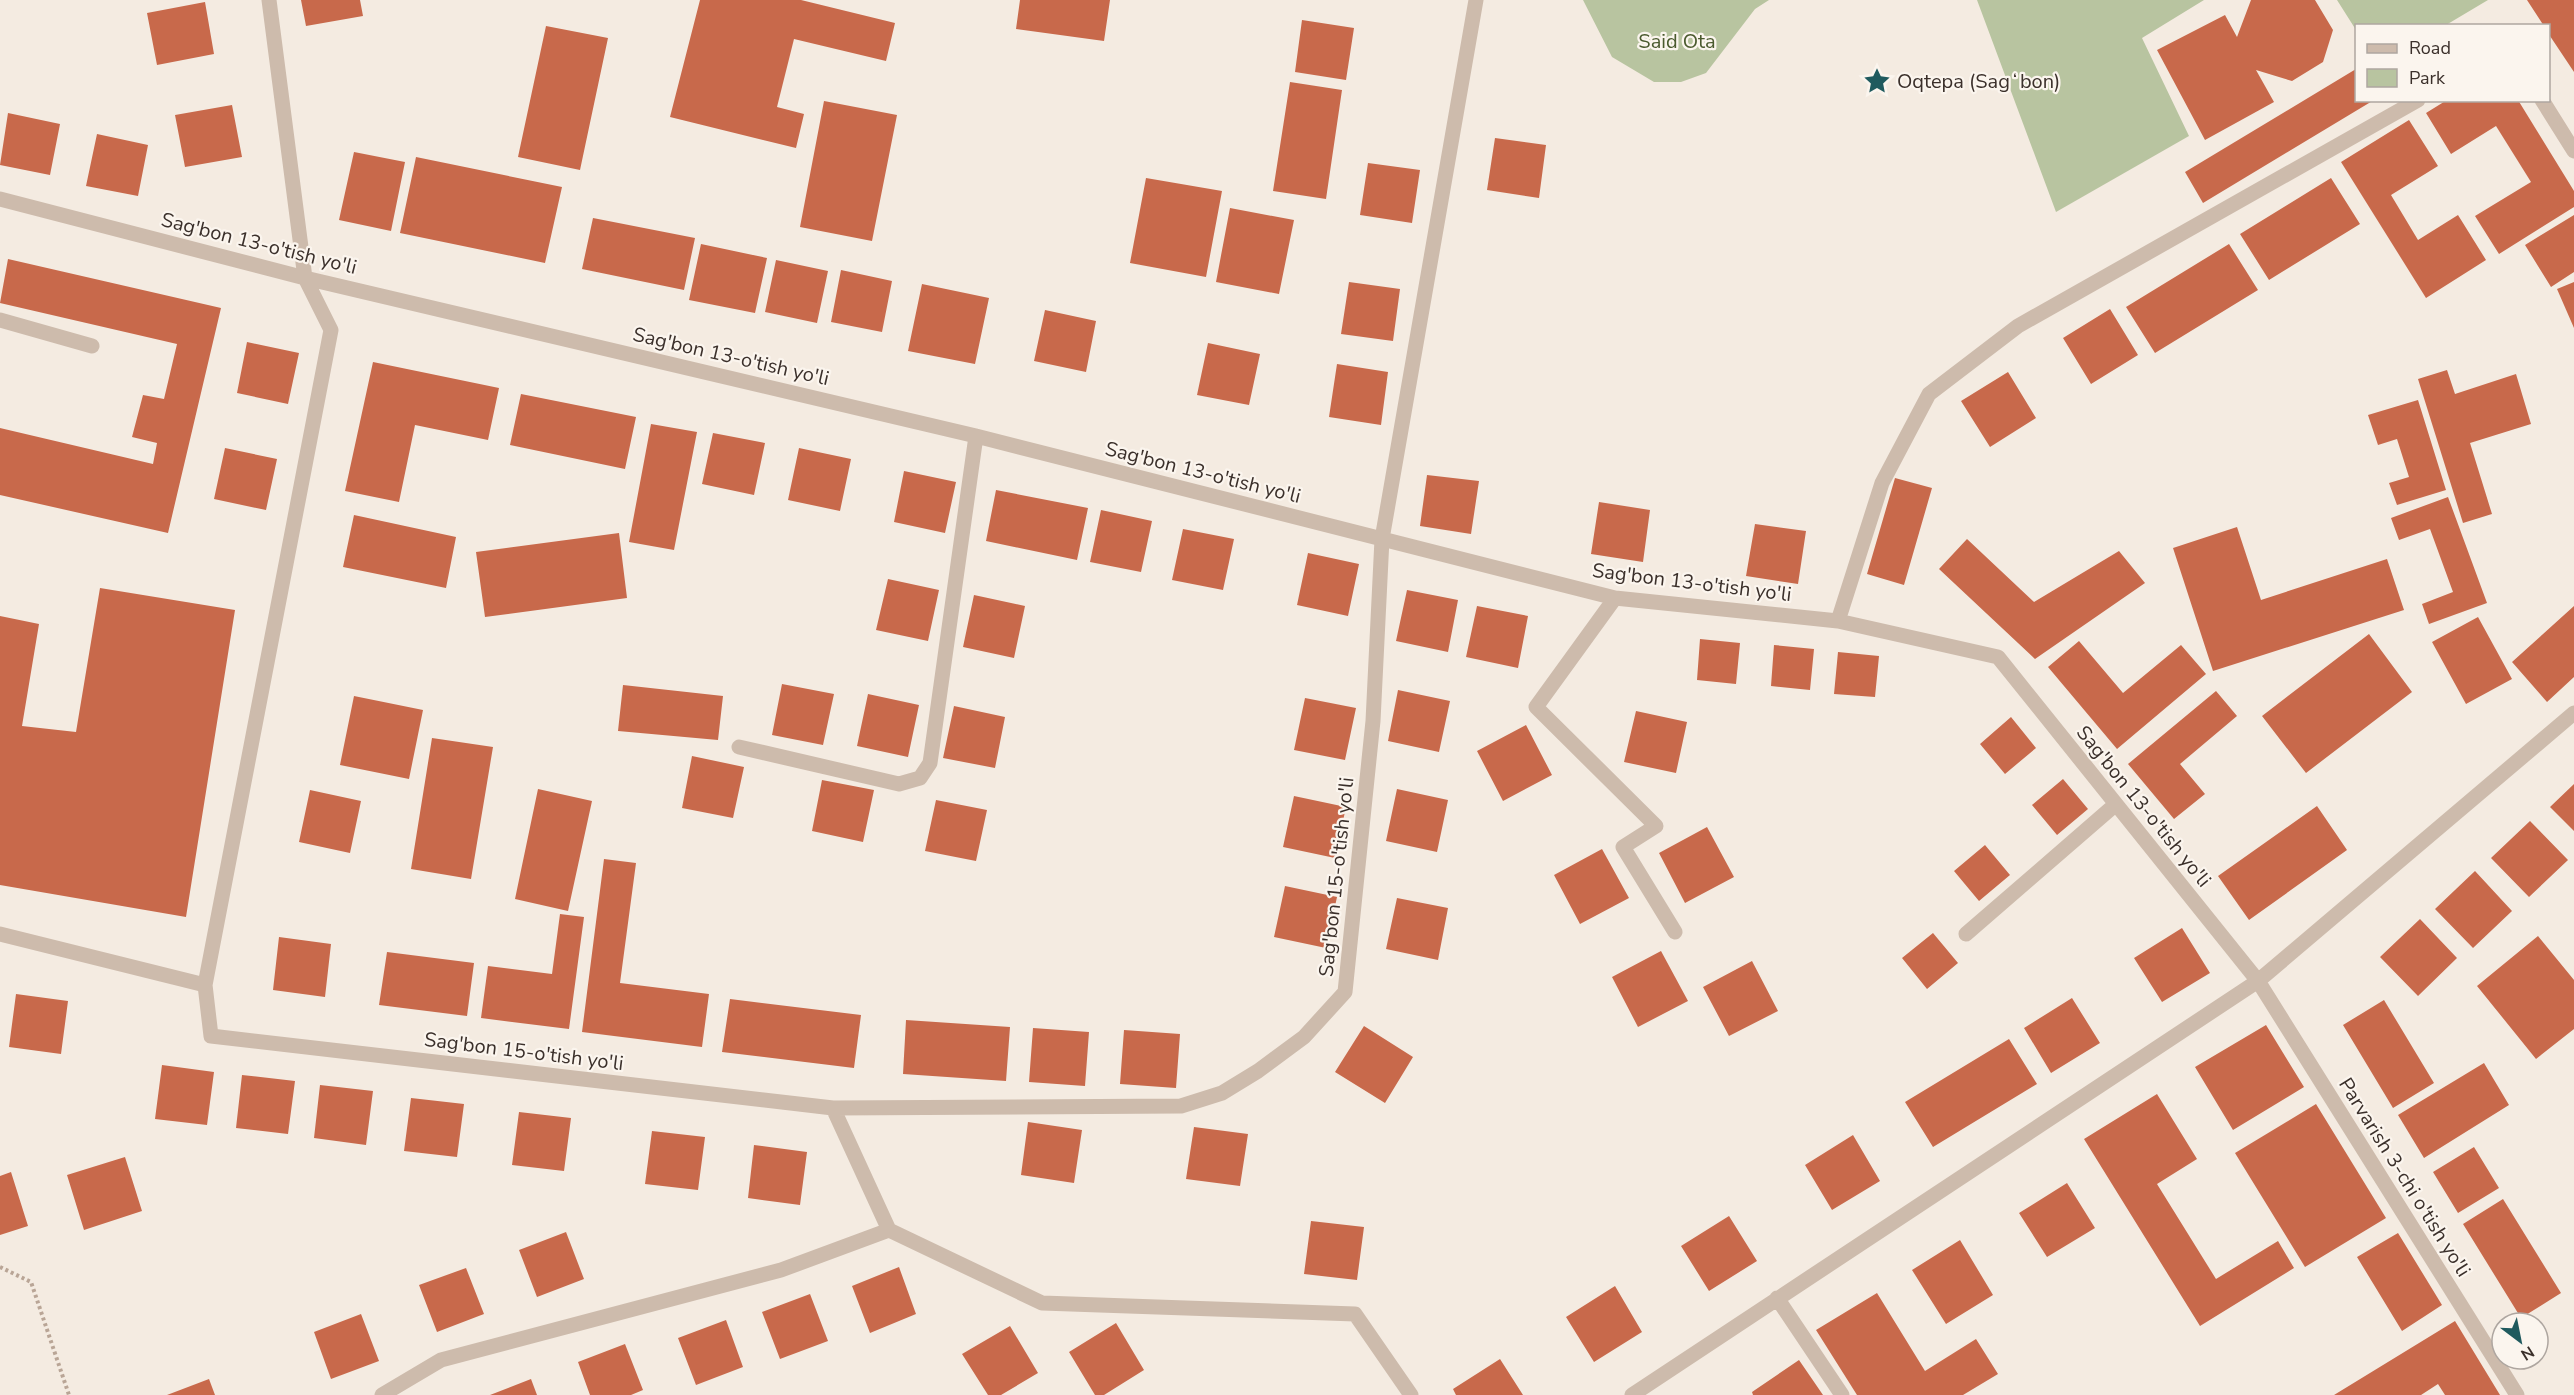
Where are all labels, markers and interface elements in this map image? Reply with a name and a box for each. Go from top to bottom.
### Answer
legend [2355,24,2550,102]
park label: Said Ota [1638,28,1716,55]
text: Road [2409,36,2451,60]
place icon: Oqtepa (Sagʻbon) [1862,66,1892,96]
text: Park [2409,66,2446,90]
place label: Oqtepa (Sagʻbon) [1897,68,2060,95]
street label: Sag'bon 13-o'tish yo'li [158,206,359,281]
street label: Sag'bon 13-o'tish yo'li [630,321,832,392]
street label: Sag'bon 13-o'tish yo'li [1102,435,1303,510]
street label: Sag'bon 13-o'tish yo'li [1591,557,1793,608]
street label: Sag'bon 13-o'tish yo'li [2070,720,2217,893]
street label: Sag'bon 15-o'tish yo'li [1313,776,1360,978]
street label: Sag'bon 15-o'tish yo'li [423,1026,625,1077]
street label: Parvarish 3-chi o'tish yo'li [2332,1073,2477,1282]
north arrow [2490,1311,2550,1371]
text: N [2517,1340,2538,1365]

